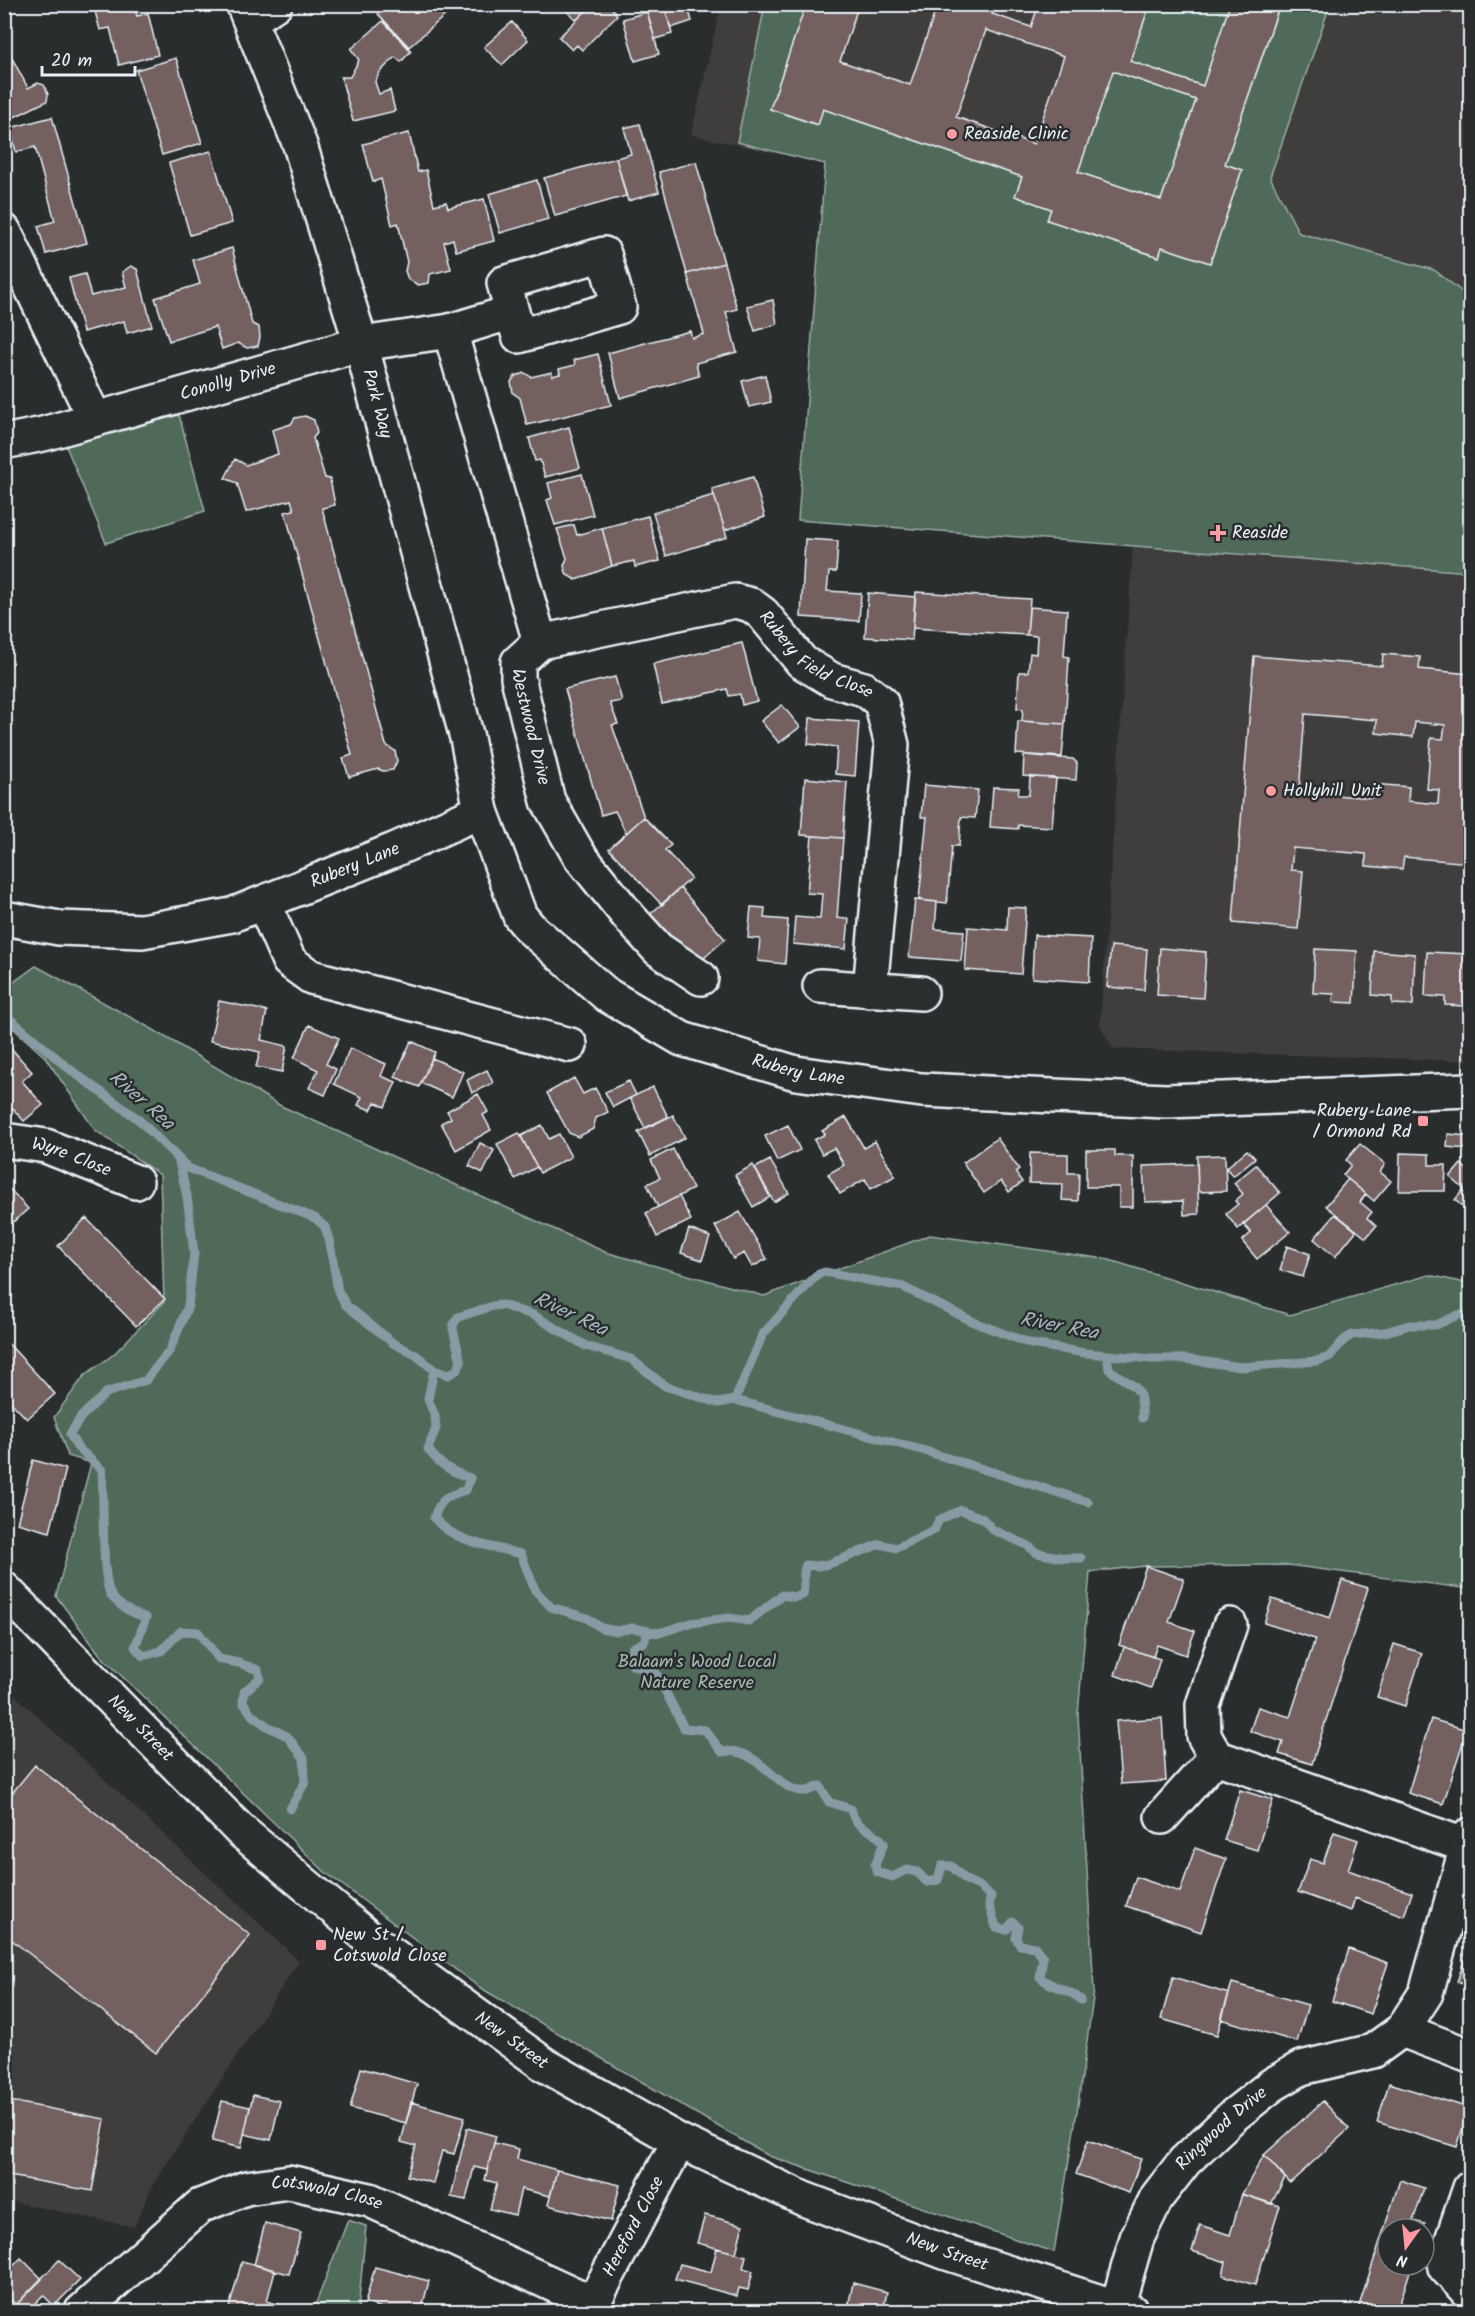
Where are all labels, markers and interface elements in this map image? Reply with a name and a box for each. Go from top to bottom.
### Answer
scale bar [42,39,135,77]
text: 20 m [51,47,92,76]
place label: Reaside Clinic [964,120,1069,149]
marker: Reaside Clinic [945,127,959,141]
street label: Conolly Drive [176,354,279,409]
street label: Park Way [354,366,400,442]
place label: Reaside [1232,519,1288,548]
marker: Reaside [1209,524,1227,542]
street label: Rubery Field Close [751,604,880,706]
street label: Westwood Drive [504,669,558,788]
place label: Hollyhill Unit [1283,777,1383,806]
marker: Hollyhill Unit [1264,784,1278,798]
street label: Rubery Lane [306,835,405,897]
street label: Rubery Lane [748,1046,847,1094]
water label: River Rea [101,1063,182,1140]
place label: Rubery Lane / Ormond Rd [1313,1097,1412,1147]
marker: Rubery Lane / Ormond Rd [1416,1114,1430,1128]
street label: Wyre Close [30,1130,116,1185]
water label: River Rea [528,1284,614,1347]
water label: River Rea [1017,1304,1102,1351]
park label: Balaam's Wood Local Nature Reserve [618,1648,777,1698]
street label: New Street [100,1688,181,1770]
place label: New St / Cotswold Close [333,1921,447,1971]
marker: New St / Cotswold Close [314,1938,328,1952]
street label: New Street [468,2004,555,2078]
street label: Ringwood Drive [1168,2079,1274,2177]
street label: Cotswold Close [269,2168,388,2218]
street label: Hereford Close [595,2171,672,2282]
north arrow [1376,2217,1436,2277]
street label: New Street [902,2224,993,2280]
text: N [1394,2247,1411,2273]

